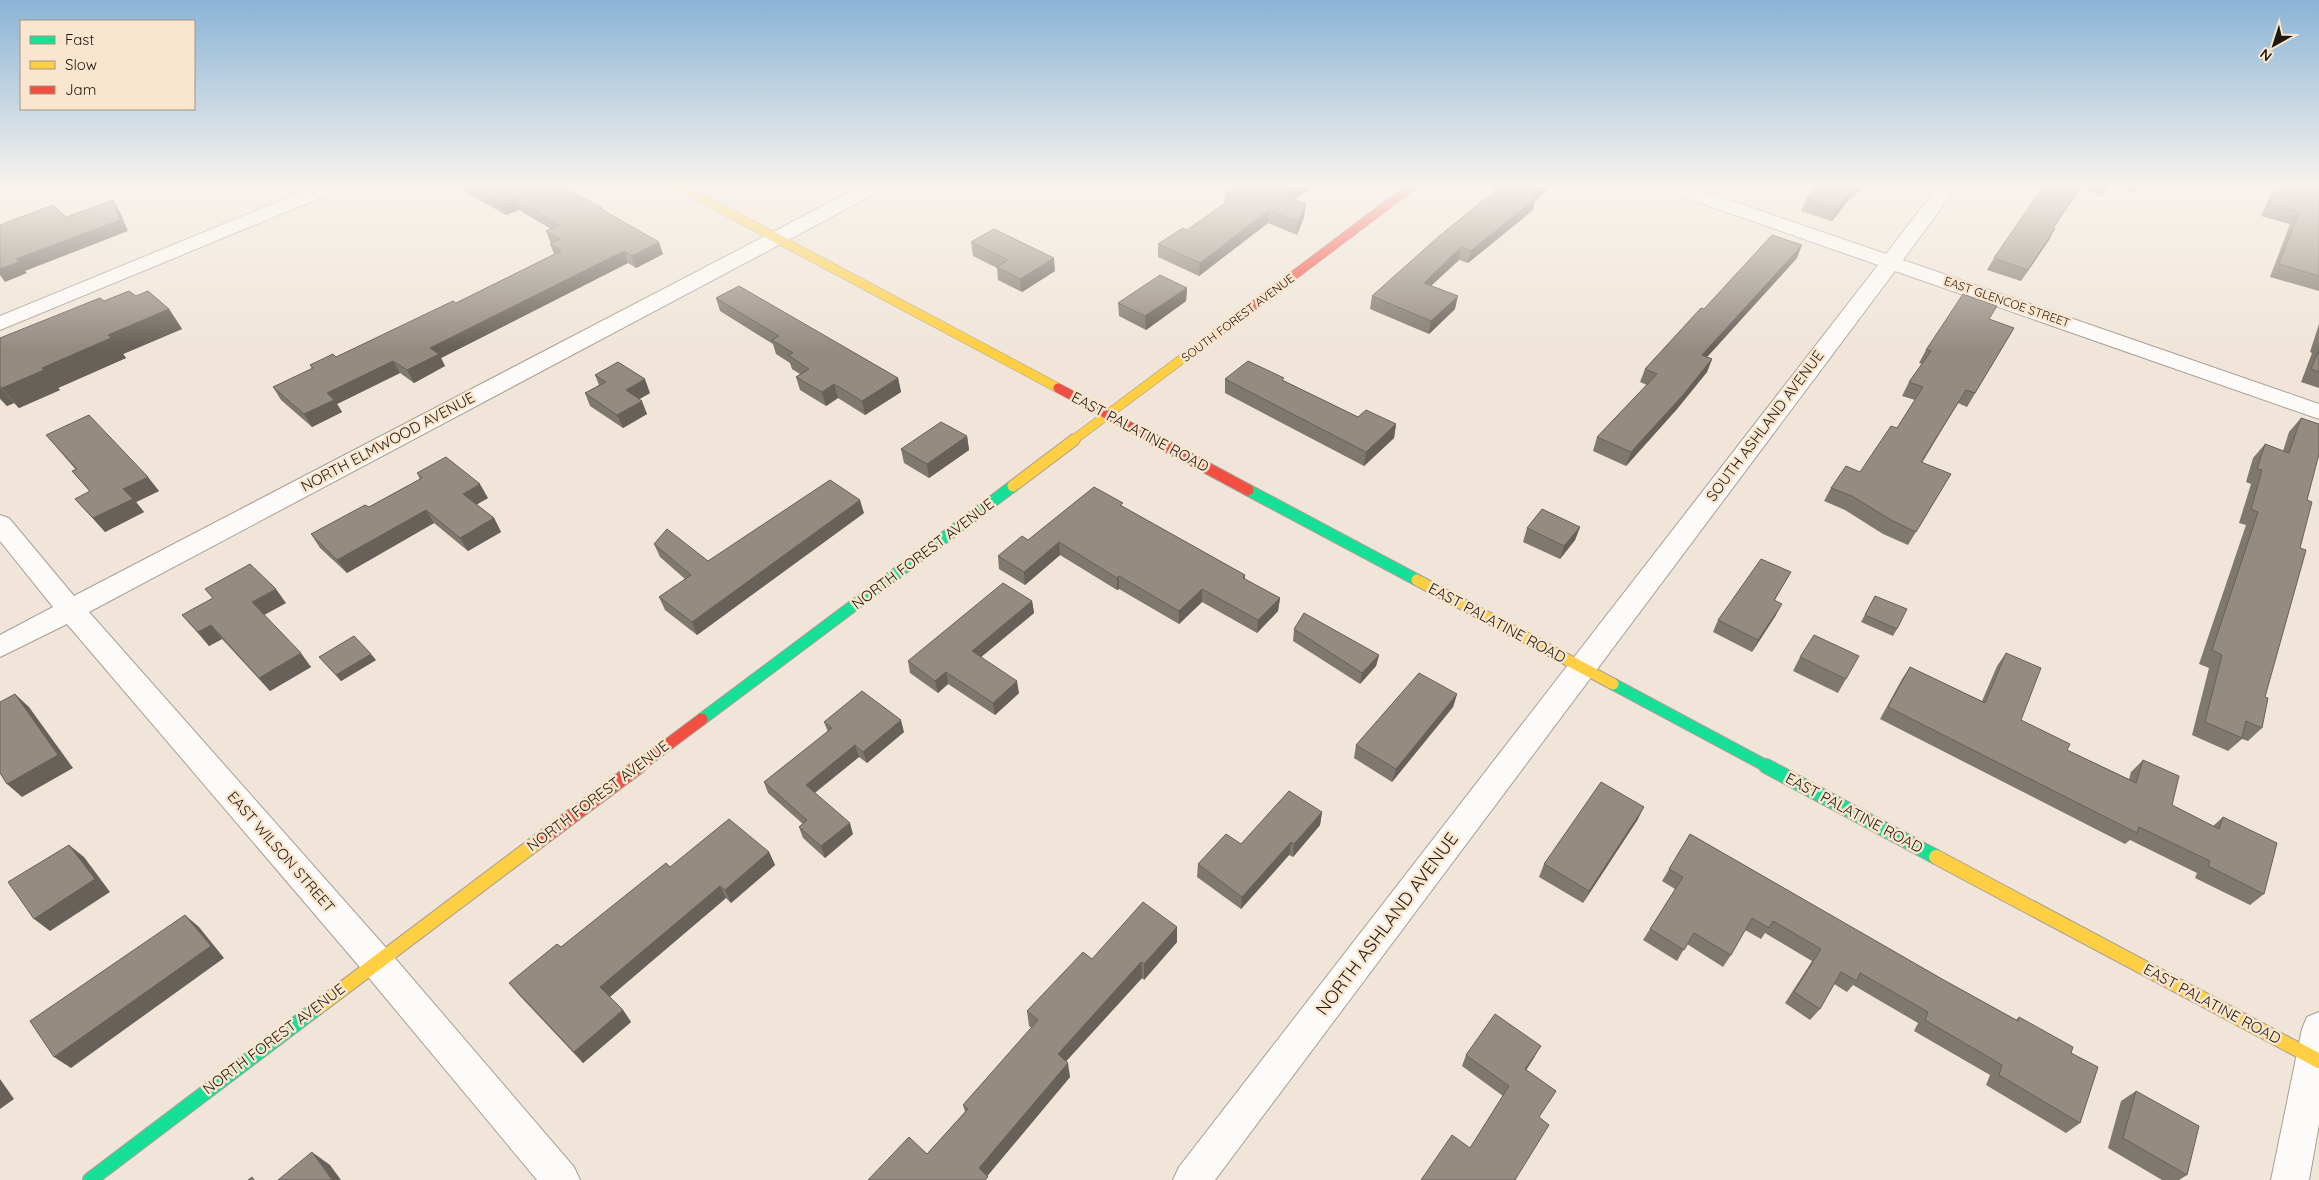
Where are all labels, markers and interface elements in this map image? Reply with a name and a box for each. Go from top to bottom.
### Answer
legend [20,20,195,110]
north arrow [2249,20,2299,70]
text: Fast [65,30,94,49]
text: N [2256,45,2275,65]
text: Slow [65,55,97,74]
text: Jam [65,80,96,99]
street label: SOUTH FOREST AVENUE [1178,270,1297,365]
street label: EAST GLENCOE STREET [1942,273,2072,330]
street label: SOUTH ASHLAND AVENUE [1702,347,1828,505]
street label: EAST PALATINE ROAD [1068,387,1212,476]
street label: NORTH ELMWOOD AVENUE [298,388,478,496]
street label: NORTH FOREST AVENUE [848,494,998,613]
street label: EAST PALATINE ROAD [1425,578,1569,667]
street label: NORTH FOREST AVENUE [523,736,673,855]
street label: EAST PALATINE ROAD [1782,768,1926,857]
street label: EAST WILSON STREET [223,787,339,916]
street label: NORTH ASHLAND AVENUE [1310,828,1463,1020]
street label: EAST PALATINE ROAD [2140,959,2284,1048]
street label: NORTH FOREST AVENUE [199,979,349,1098]

